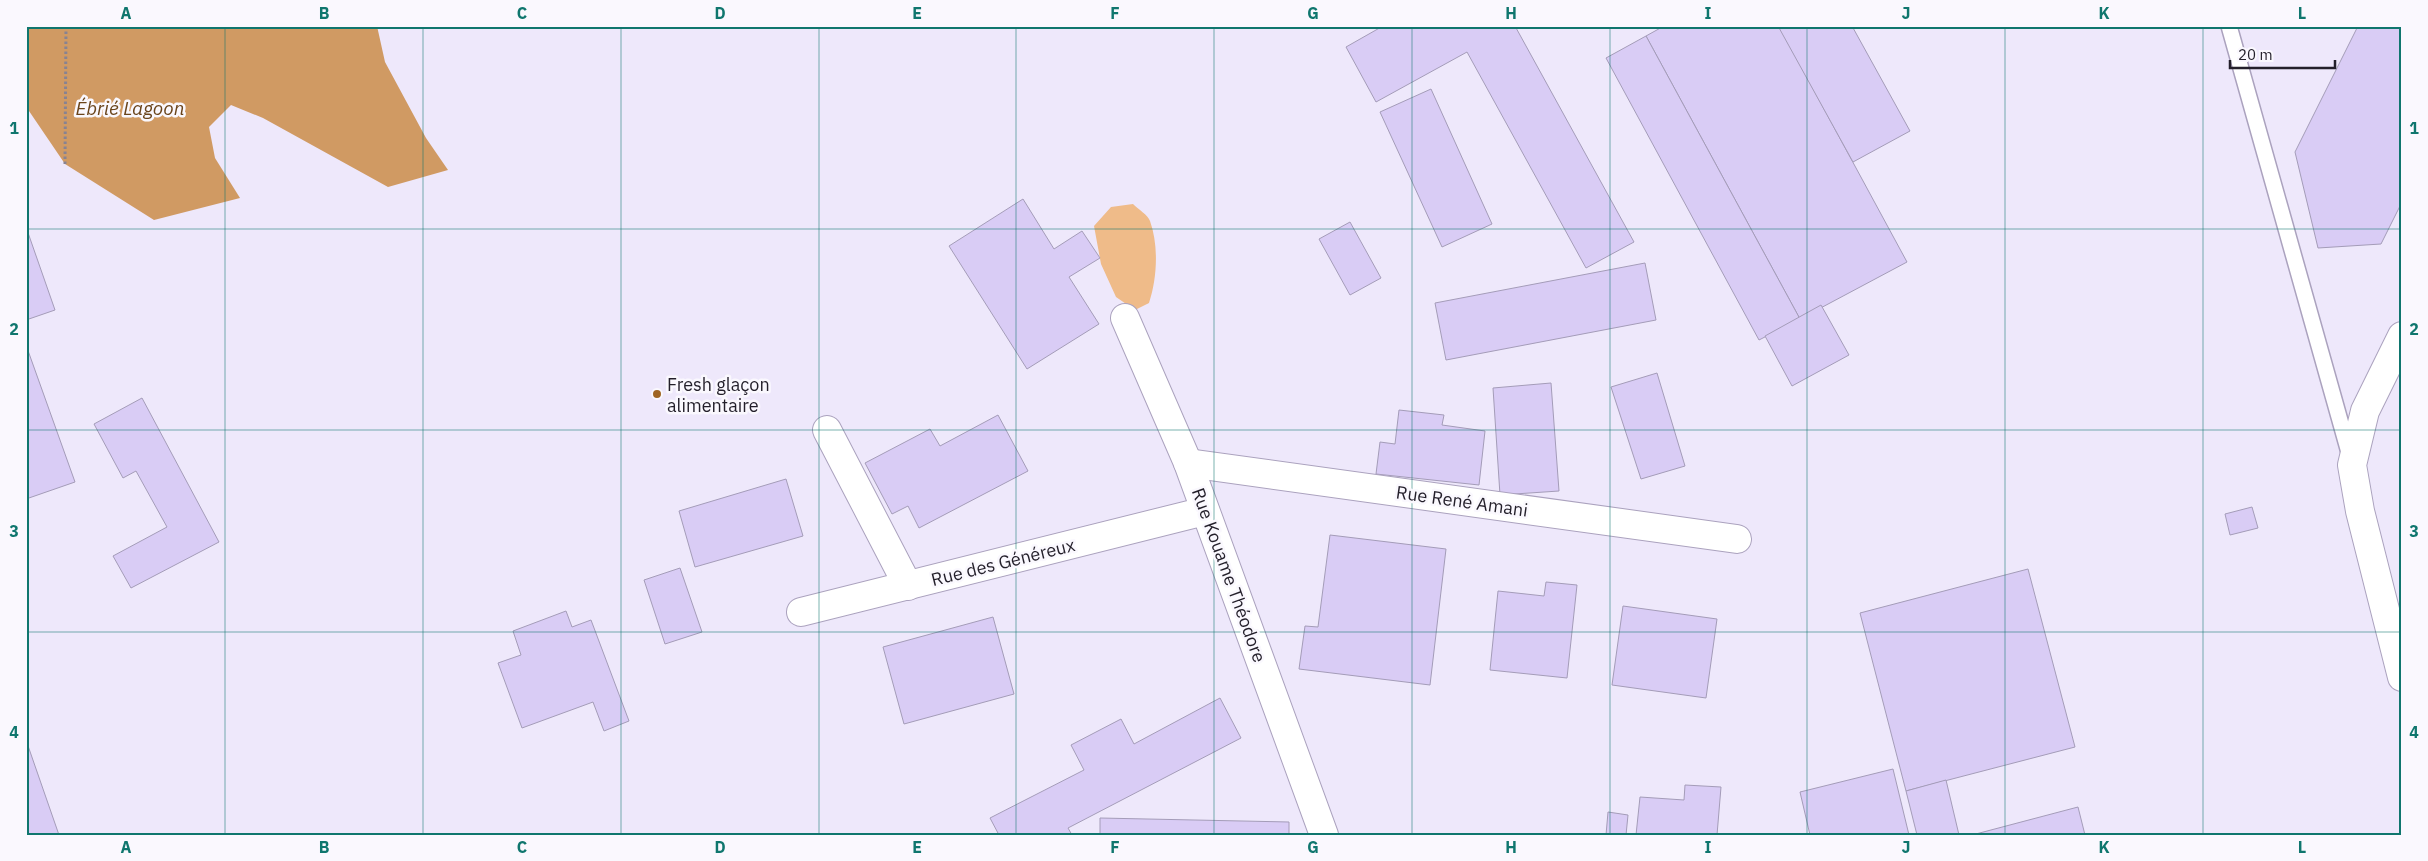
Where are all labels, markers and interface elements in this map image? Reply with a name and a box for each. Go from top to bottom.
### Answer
text: A [121,3,132,23]
text: B [319,3,330,23]
text: C [517,3,527,23]
text: D [714,3,726,23]
text: E [912,3,922,23]
text: F [1110,3,1120,23]
text: G [1307,3,1319,23]
text: H [1505,3,1517,23]
text: I [1705,3,1712,23]
text: J [1902,3,1910,23]
text: K [2098,3,2110,23]
text: L [2298,3,2306,23]
scale bar [2230,38,2336,70]
text: 20 m [2238,45,2273,64]
water label: Ébrié Lagoon [75,96,185,120]
text: 1 [9,118,19,138]
text: 1 [2409,118,2419,138]
text: 2 [9,319,19,339]
text: 2 [2409,319,2419,339]
place label: Fresh glaçon alimentaire [667,373,770,417]
marker: Fresh glaçon alimentaire [651,388,663,400]
street label: Rue René Amani [1395,480,1529,522]
street label: Rue Kouame Théodore [1187,485,1271,665]
text: 3 [9,521,19,541]
text: 3 [2409,521,2419,541]
street label: Rue des Généreux [929,533,1077,591]
text: 4 [9,722,19,742]
text: 4 [2409,722,2419,742]
text: A [121,837,132,857]
text: B [319,837,330,857]
text: C [517,837,527,857]
text: D [714,837,726,857]
text: E [912,837,922,857]
text: F [1110,837,1120,857]
text: G [1307,837,1319,857]
text: H [1505,837,1517,857]
text: I [1705,837,1712,857]
text: J [1902,837,1910,857]
text: K [2098,837,2110,857]
text: L [2298,837,2306,857]

